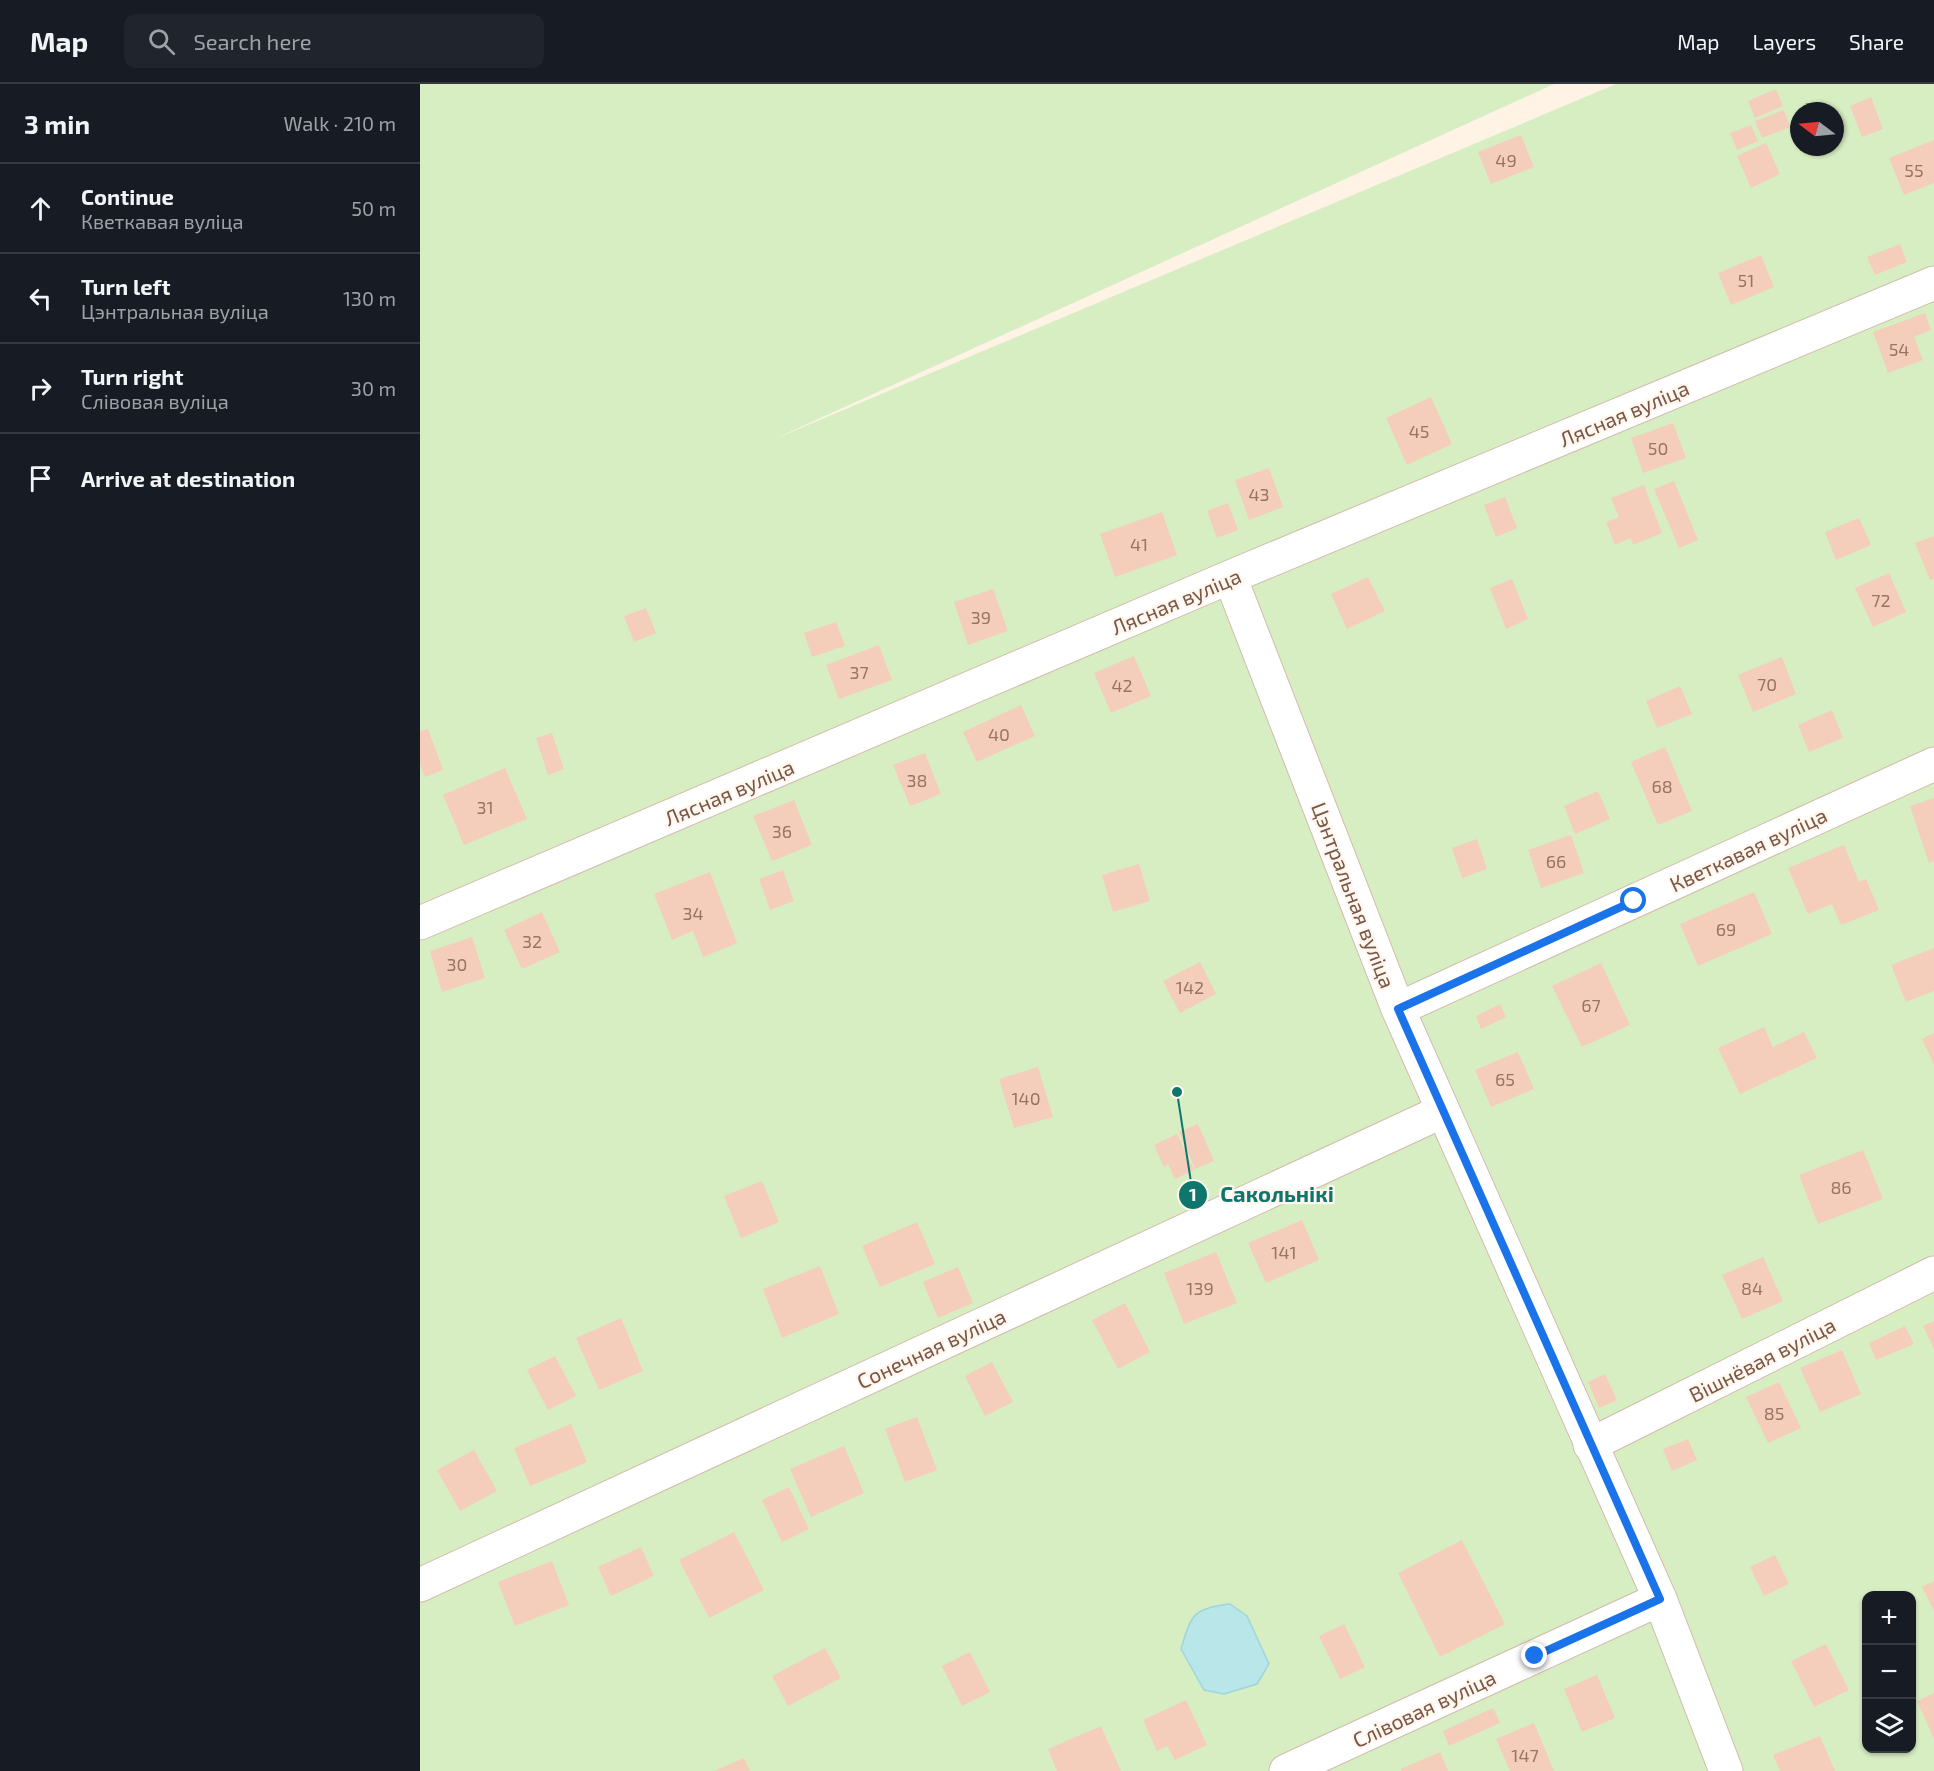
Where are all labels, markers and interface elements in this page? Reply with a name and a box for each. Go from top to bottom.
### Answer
search box [124,14,544,68]
text: Map [30,24,88,58]
icon: search [145,25,178,58]
text: Search here [193,28,312,54]
text: Map [1677,29,1719,54]
text: Layers [1752,29,1816,54]
text: Share [1849,29,1904,54]
north arrow [1790,102,1844,156]
text: 3 min [24,108,90,139]
text: Walk · 210 m [284,111,396,135]
house number: 49 [1495,149,1517,171]
house number: 55 [1904,159,1924,181]
text: Continue [81,183,174,209]
icon: ahead [24,192,57,225]
text: 50 m [351,196,396,220]
text: Кветкавая вуліца [81,209,244,233]
house number: 51 [1738,269,1754,291]
text: Turn left [81,273,170,299]
icon: left [24,282,57,315]
text: 130 m [343,286,396,310]
text: Цэнтральная вуліца [81,299,269,323]
house number: 54 [1889,338,1909,360]
text: Turn right [81,363,183,389]
icon: right [24,372,57,405]
street label: Лясная вуліца [1555,374,1693,452]
text: 30 m [351,376,396,400]
text: Слівовая вуліца [81,389,229,413]
house number: 45 [1409,420,1429,442]
house number: 50 [1648,437,1668,459]
icon: arrive [24,462,57,495]
text: Arrive at destination [81,465,295,491]
house number: 43 [1248,483,1270,505]
house number: 41 [1130,533,1148,555]
street label: Лясная вуліца [1107,562,1245,640]
house number: 72 [1871,589,1891,611]
house number: 39 [971,606,991,628]
house number: 37 [849,661,869,683]
house number: 70 [1757,673,1777,695]
house number: 42 [1111,674,1133,696]
house number: 40 [988,723,1010,745]
street label: Лясная вуліца [660,753,798,831]
house number: 38 [907,769,927,791]
house number: 68 [1651,775,1673,797]
house number: 31 [476,796,494,818]
street label: Цэнтральная вуліца [1306,798,1401,992]
street label: Кветкавая вуліца [1665,802,1831,897]
house number: 36 [772,820,792,842]
house number: 66 [1546,850,1566,872]
route start [1620,887,1646,913]
house number: 34 [682,902,704,924]
house number: 69 [1716,918,1736,940]
house number: 32 [522,930,542,952]
house number: 30 [447,953,467,975]
house number: 142 [1176,976,1204,998]
house number: 67 [1581,994,1601,1016]
house number: 65 [1495,1068,1515,1090]
house number: 140 [1011,1087,1041,1109]
callout: Сакольнікі [1178,1175,1346,1215]
house number: 86 [1830,1176,1852,1198]
text: Сакольнікі [1220,1180,1334,1206]
text: 1 [1189,1183,1197,1205]
house number: 141 [1271,1241,1297,1263]
house number: 139 [1186,1277,1214,1299]
house number: 84 [1741,1277,1763,1299]
street label: Сонечная вуліца [853,1303,1010,1394]
street label: Вішнёвая вуліца [1685,1311,1840,1408]
house number: 85 [1764,1402,1784,1424]
map controls [1862,1591,1916,1753]
button: + [1862,1591,1916,1645]
route end [1521,1642,1547,1668]
button: − [1862,1645,1916,1699]
street label: Слівовая вуліца [1348,1664,1500,1753]
button: layers [1862,1699,1916,1753]
house number: 147 [1511,1744,1539,1766]

